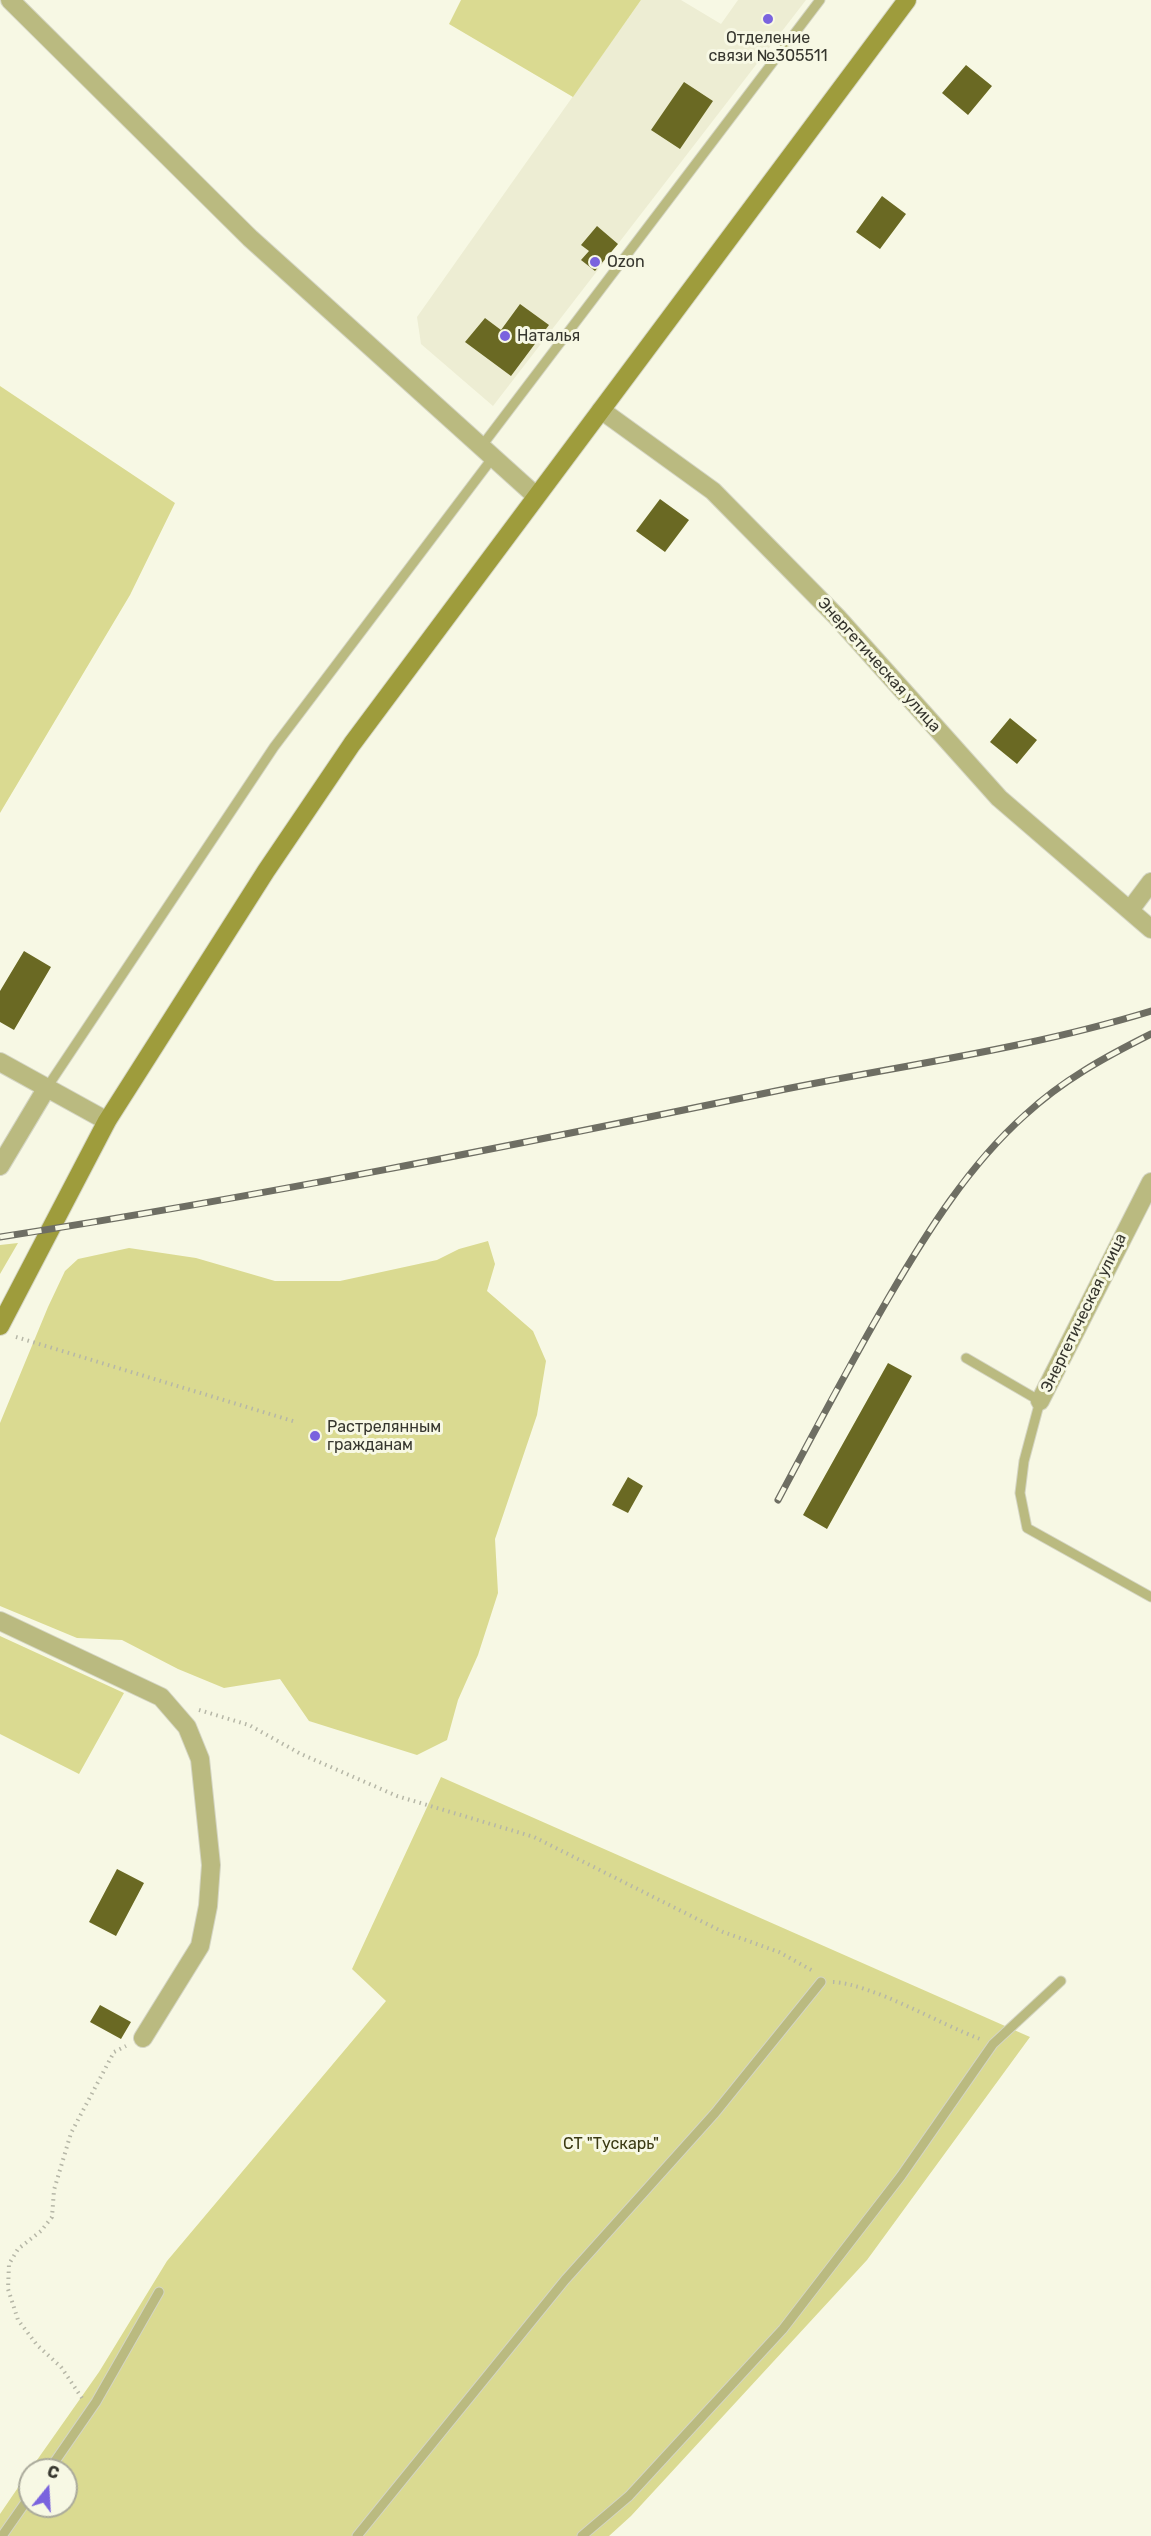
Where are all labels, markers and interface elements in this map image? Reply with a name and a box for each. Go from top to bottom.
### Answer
marker: Отделение связи №305511 [761,12,775,26]
place label: Отделение связи №305511 [708,28,828,66]
place label: Ozon [607,252,645,272]
marker: Ozon [588,255,602,269]
place label: Наталья [517,326,580,346]
marker: Наталья [498,329,512,343]
street label: Энергетическая улица [813,594,945,736]
street label: Энергетическая улица [1037,1230,1131,1396]
place label: Растрелянным гражданам [327,1417,441,1455]
marker: Растрелянным гражданам [308,1429,322,1443]
park label: СТ "Тускарь" [563,2134,659,2154]
north arrow [18,2458,78,2518]
text: С [45,2462,61,2483]

